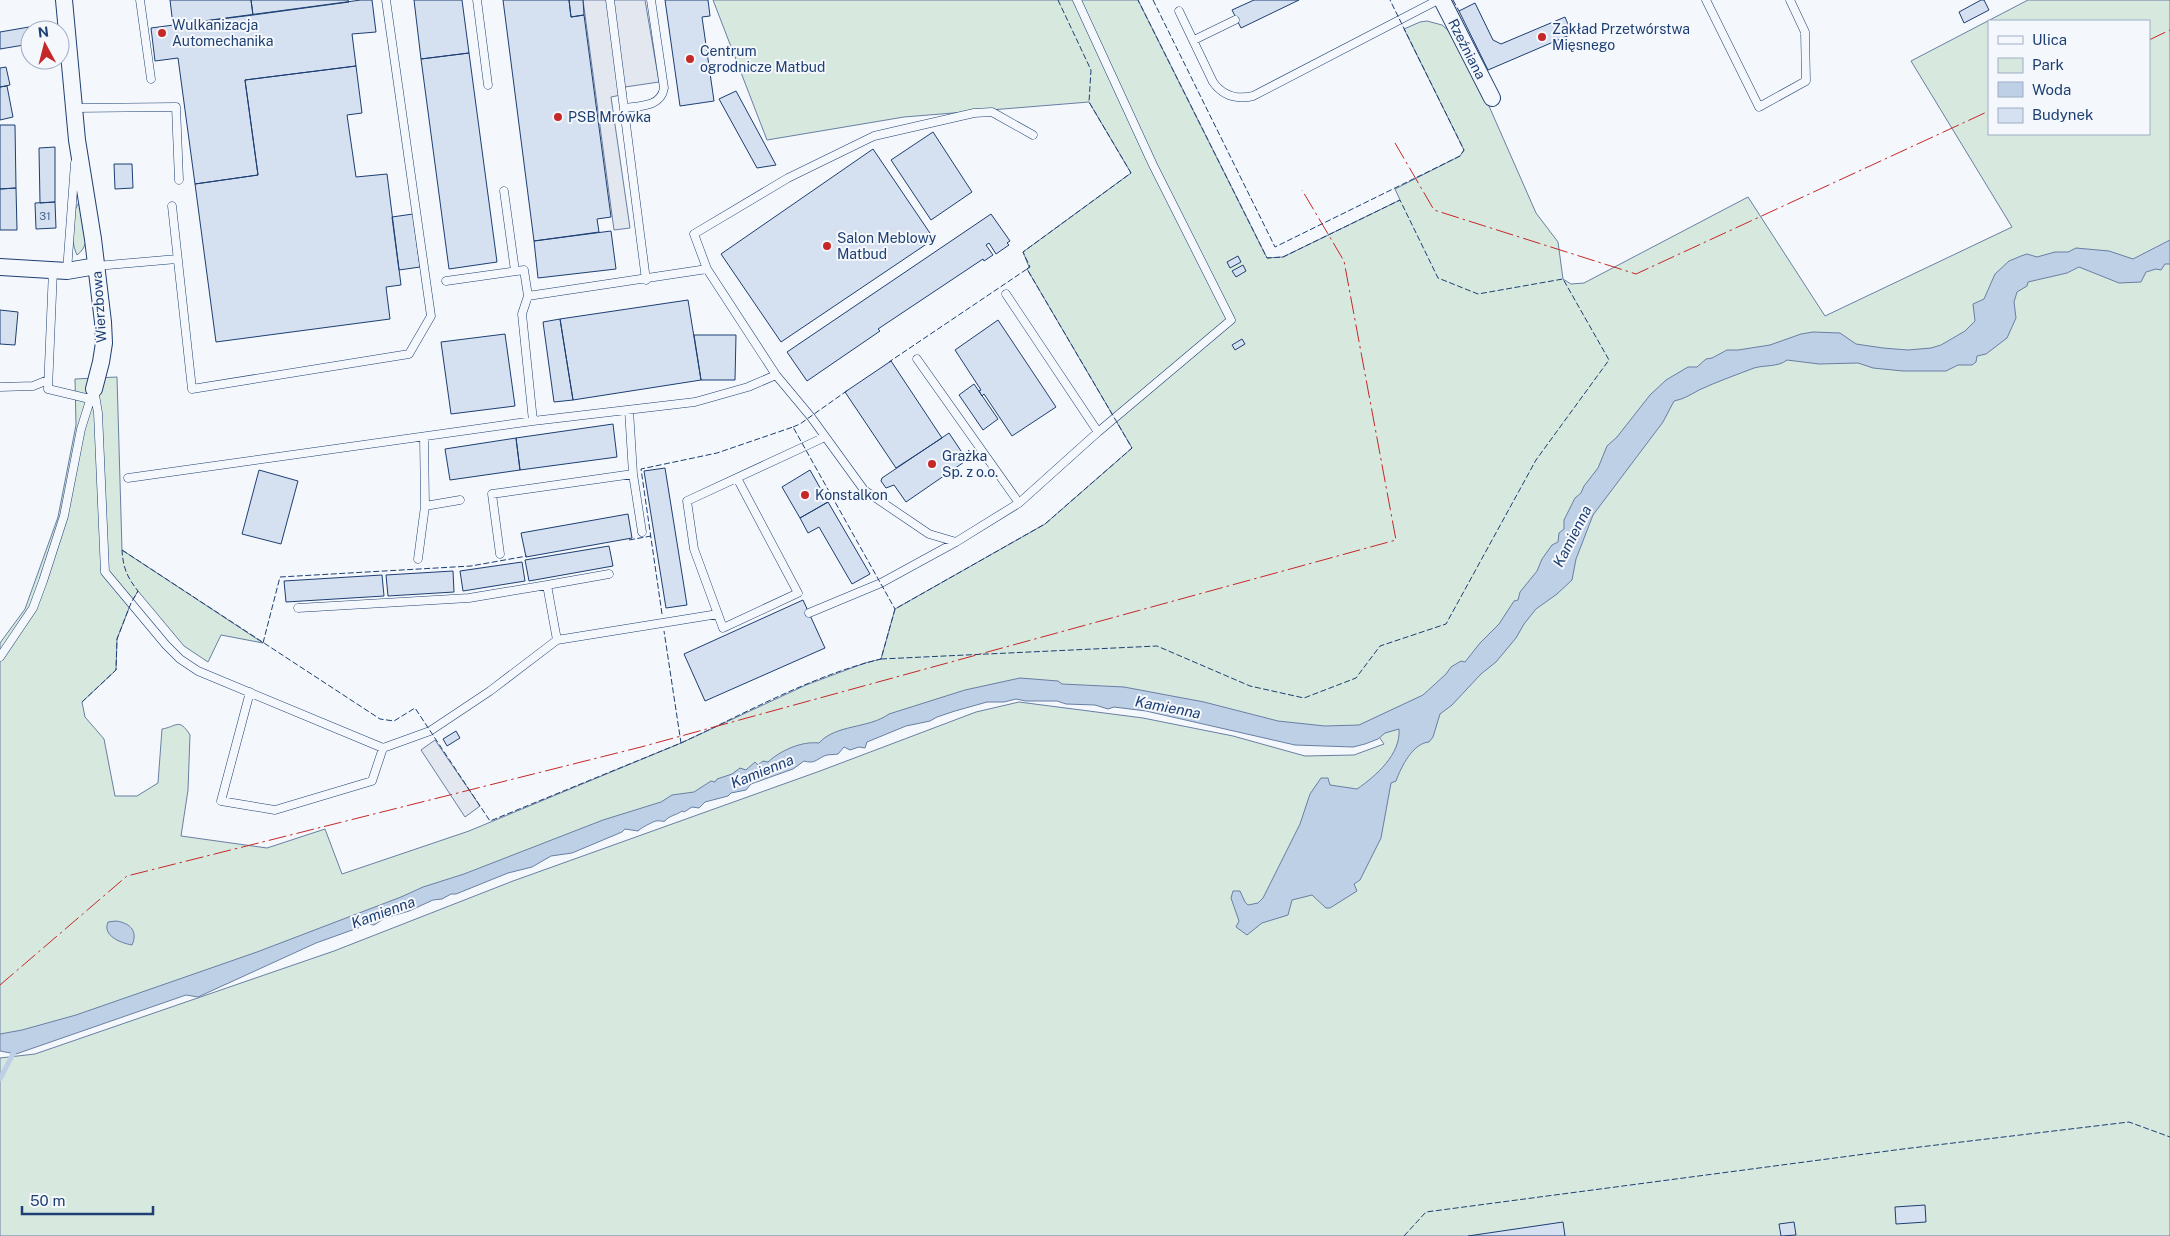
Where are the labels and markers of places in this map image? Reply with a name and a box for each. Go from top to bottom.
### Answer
place label: Wulkanizacja Automechanika [172,17,274,49]
place label: Zakład Przetwórstwa Mięsnego [1552,21,1690,53]
marker: Wulkanizacja Automechanika [156,27,168,39]
marker: Zakład Przetwórstwa Mięsnego [1536,31,1548,43]
place label: Centrum ogrodnicze Matbud [700,43,825,75]
marker: Centrum ogrodnicze Matbud [684,53,696,65]
place label: PSB Mrówka [568,109,651,125]
marker: PSB Mrówka [552,111,564,123]
place label: Salon Meblowy Matbud [837,230,937,262]
marker: Salon Meblowy Matbud [821,240,833,252]
place label: Grażka Sp. z o.o. [942,448,998,480]
marker: Grażka Sp. z o.o. [926,458,938,470]
place label: Konstalkon [815,487,888,503]
marker: Konstalkon [799,489,811,501]

